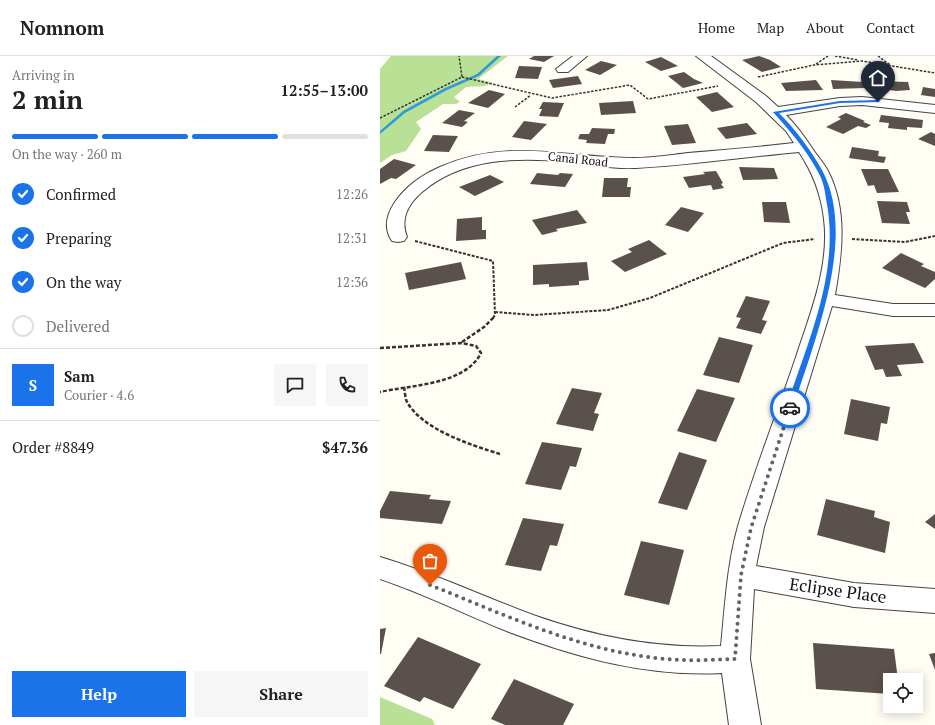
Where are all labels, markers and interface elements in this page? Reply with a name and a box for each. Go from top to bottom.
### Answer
text: Nomnom [20,15,104,40]
text: Home [698,18,735,37]
text: Map [757,18,784,37]
text: About [806,18,844,37]
text: Contact [866,18,915,37]
pin [861,61,895,102]
text: Arriving in [12,66,75,84]
icon: home [867,67,889,89]
text: 12:55–13:00 [281,80,368,100]
text: 2 min [12,82,83,116]
text: On the way · 260 m [12,145,122,163]
street label: Canal Road [547,148,609,170]
icon: check [12,183,34,205]
text: Confirmed [46,184,116,204]
text: 12:26 [336,185,368,203]
icon: check [12,227,34,249]
text: Preparing [46,228,111,248]
text: 12:31 [336,229,368,247]
icon: check [12,271,34,293]
text: On the way [46,272,121,292]
text: 12:36 [336,273,368,291]
text: Delivered [46,316,110,336]
button: chat [274,364,316,406]
button: phone [326,364,368,406]
text: Sam [64,366,95,386]
text: S [29,375,37,395]
text: Courier · 4.6 [64,386,134,404]
courier [770,388,810,428]
icon: car [779,397,801,419]
text: Order #8849 [12,437,94,457]
text: $47.36 [322,437,368,457]
pin [413,544,447,585]
icon: bag [419,550,441,572]
street label: Eclipse Place [788,572,888,608]
button: Help [12,671,186,717]
button: Share [194,671,368,717]
map controls [883,673,923,713]
button: locate [883,673,923,713]

